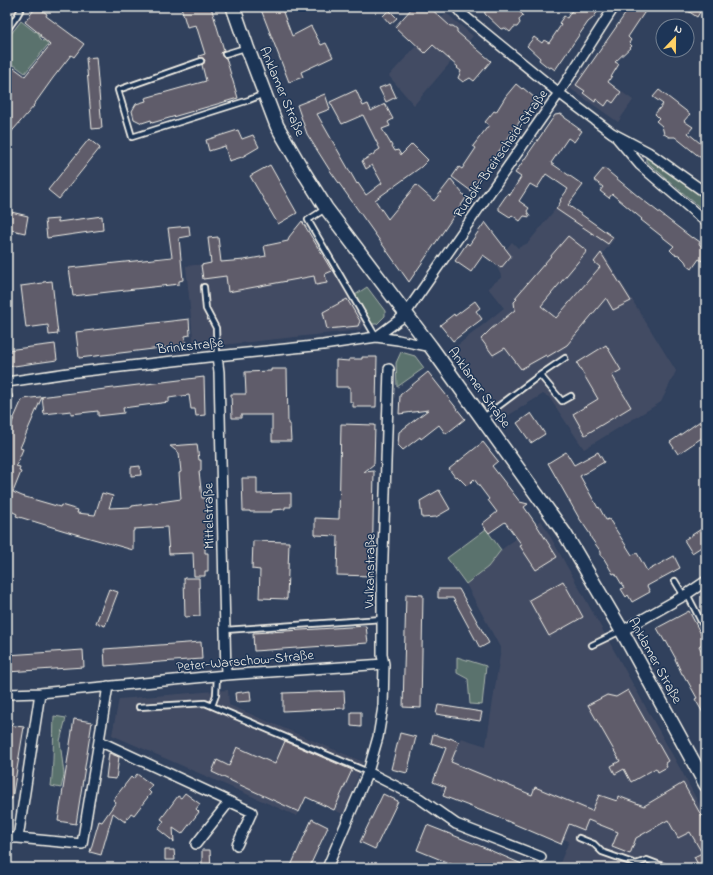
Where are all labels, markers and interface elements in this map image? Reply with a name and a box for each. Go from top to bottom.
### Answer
north arrow [655,18,695,58]
text: N [672,21,685,38]
street label: Anklamer Straße [253,43,310,140]
street label: Rudolf-Breitscheid-Straße [449,85,554,223]
street label: Brinkstraße [155,332,225,361]
street label: Anklamer Straße [442,343,516,433]
street label: Mittelstraße [198,482,221,549]
street label: Vulkanstraße [359,533,382,610]
street label: Anklamer Straße [622,614,687,708]
street label: Peter-Warschow-Straße [176,645,315,678]

